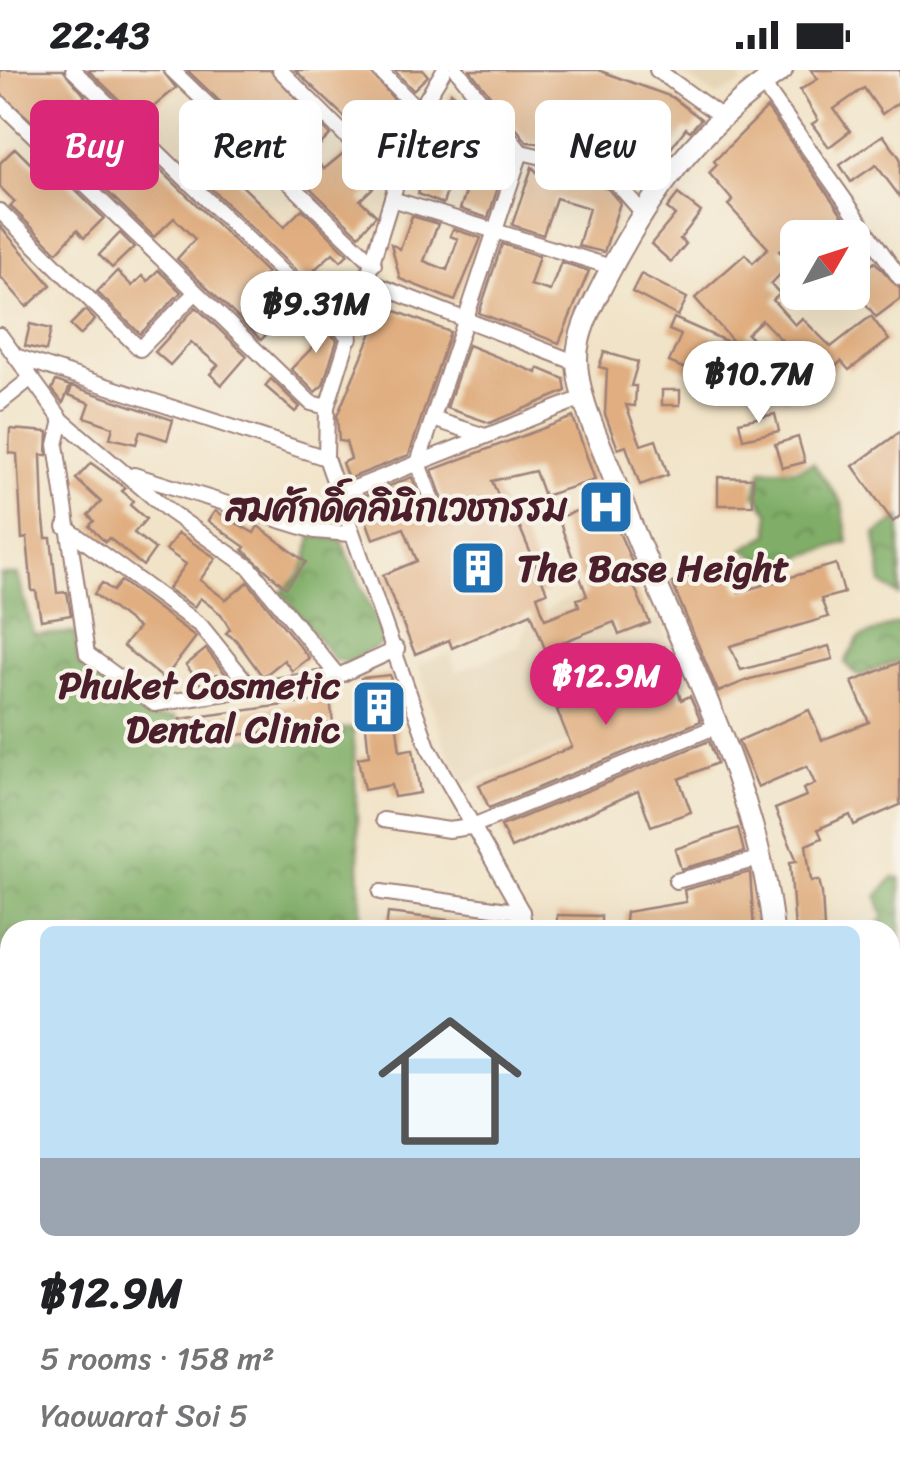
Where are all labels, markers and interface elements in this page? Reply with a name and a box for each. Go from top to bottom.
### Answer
text: 22:43 [50,2,150,69]
chip: Buy [30,100,159,190]
chip: Rent [179,100,322,190]
chip: Filters [342,100,515,190]
chip: New [535,100,671,190]
north arrow [780,220,870,310]
map controls [780,220,870,310]
pin: ฿9.31M [235,271,397,356]
text: ฿9.31M [262,275,370,332]
pin: ฿10.7M [678,341,840,426]
text: ฿10.7M [705,345,813,402]
place label: สมศักดิ์คลินิกเวชกรรม [225,474,568,541]
hospital icon: สมศักดิ์คลินิกเวชกรรม [576,477,636,537]
place label: The Base Height [517,535,790,602]
building icon: The Base Height [448,538,508,598]
pin: ฿12.9M [525,643,687,728]
text: ฿12.9M [552,647,660,704]
place label: Phuket Cosmetic Dental Clinic [58,652,341,763]
building icon: Phuket Cosmetic Dental Clinic [349,677,409,737]
icon: home [360,991,540,1171]
text: ฿12.9M [40,1256,182,1330]
text: 5 rooms · 158 m² [40,1330,274,1387]
text: Yaowarat Soi 5 [40,1387,248,1444]

